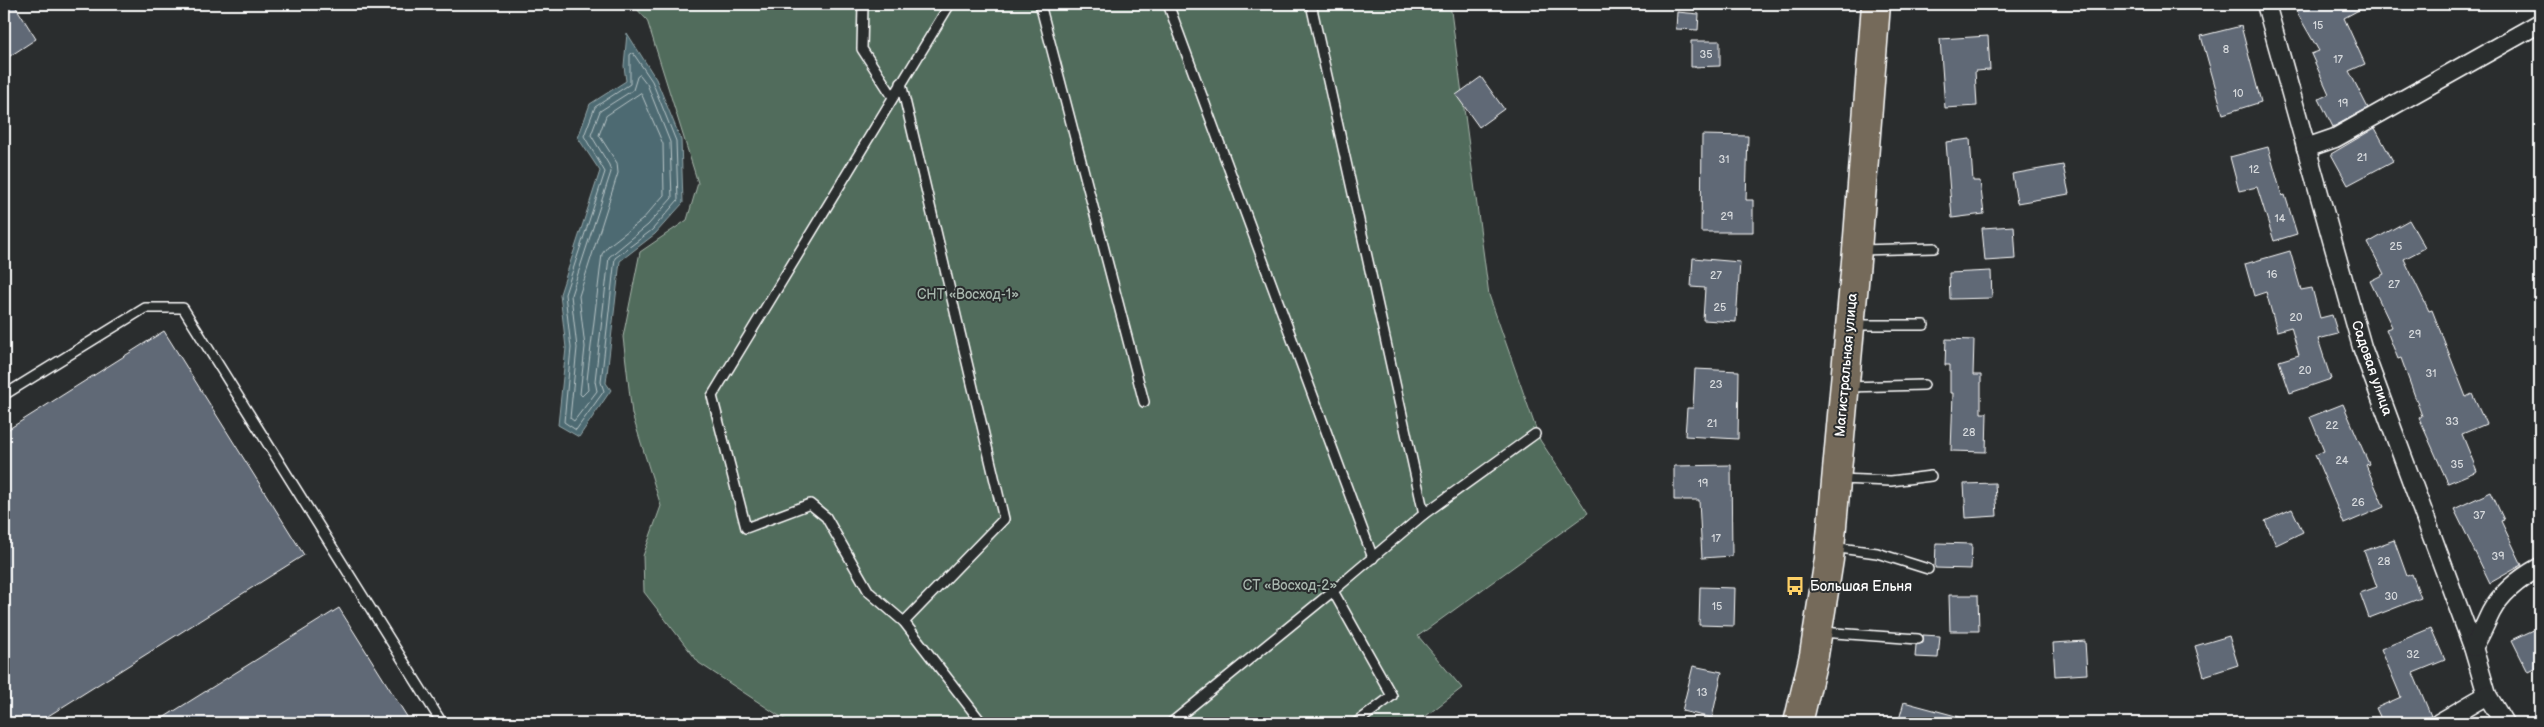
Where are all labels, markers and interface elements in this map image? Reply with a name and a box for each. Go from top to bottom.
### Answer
house number: 15 [2313,19,2323,32]
house number: 8 [2223,43,2229,56]
house number: 35 [1699,48,1713,61]
house number: 17 [2333,53,2343,66]
house number: 10 [2233,87,2244,100]
house number: 19 [2338,97,2348,110]
house number: 21 [2357,151,2367,164]
house number: 31 [1718,153,1730,166]
house number: 12 [2249,163,2260,176]
house number: 29 [1721,210,1733,223]
house number: 14 [2275,212,2286,225]
house number: 25 [2390,240,2402,253]
house number: 16 [2267,268,2278,281]
house number: 27 [1710,269,1723,282]
house number: 27 [2388,278,2401,291]
park label: СНТ «Восход-1» [917,286,1019,303]
street label: Магистральная улица [1831,292,1861,438]
house number: 25 [1714,301,1726,314]
house number: 20 [2290,311,2303,324]
street label: Садовая улица [2348,318,2396,418]
house number: 29 [2409,328,2421,341]
house number: 20 [2299,364,2312,377]
house number: 31 [2425,367,2437,380]
house number: 23 [1709,378,1723,391]
house number: 33 [2445,415,2459,428]
house number: 21 [1707,417,1717,430]
house number: 22 [2326,419,2339,432]
house number: 28 [1963,426,1975,439]
house number: 24 [2335,454,2349,467]
house number: 35 [2450,458,2464,471]
house number: 19 [1698,477,1708,490]
house number: 26 [2351,496,2365,509]
house number: 37 [2473,509,2486,522]
house number: 17 [1711,532,1721,545]
house number: 39 [2491,550,2505,563]
house number: 28 [2378,555,2390,568]
bus stop icon: Большая Ельня [1784,575,1806,597]
park label: СТ «Восход-2» [1243,577,1338,594]
place label: Большая Ельня [1810,578,1912,595]
house number: 30 [2384,590,2398,603]
house number: 15 [1712,600,1722,613]
house number: 32 [2406,648,2420,661]
house number: 13 [1696,686,1708,699]

